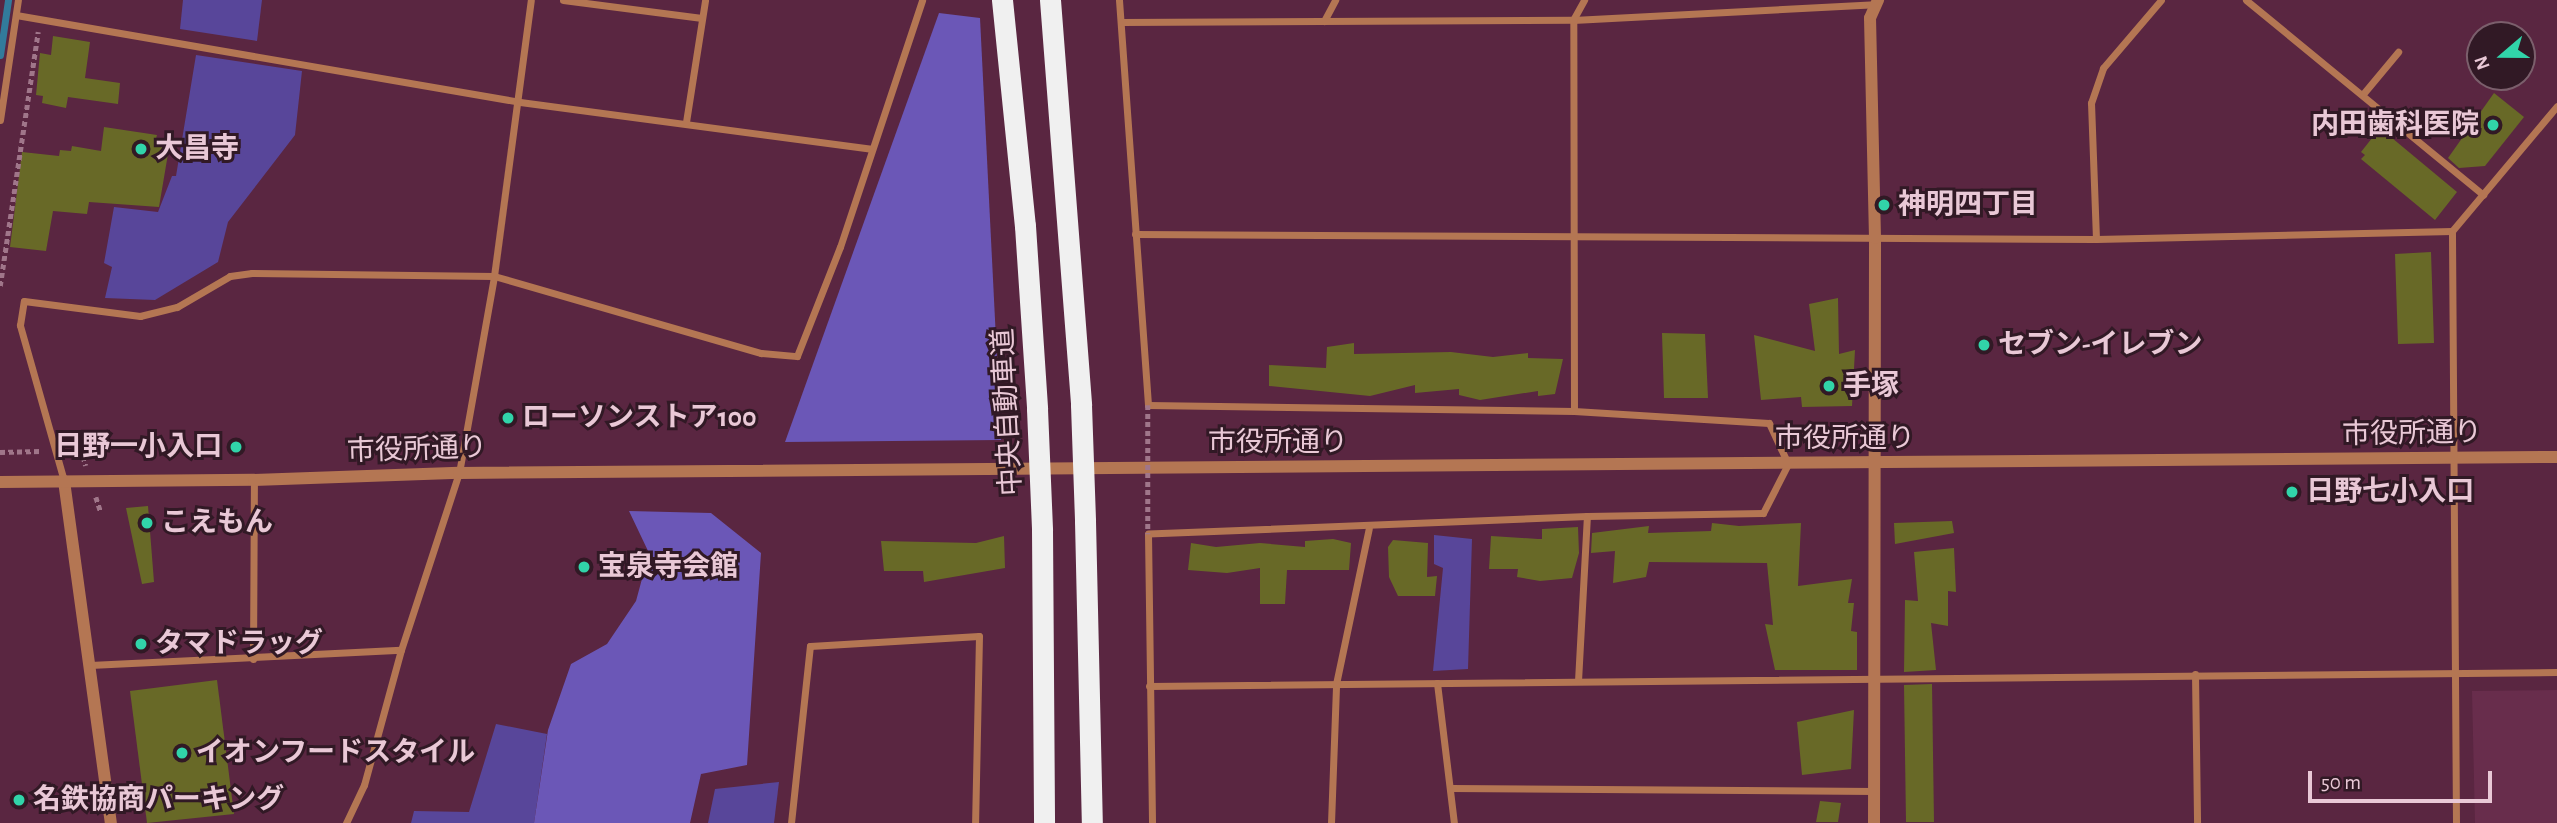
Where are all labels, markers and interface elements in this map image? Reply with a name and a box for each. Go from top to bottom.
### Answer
north arrow [2466,21,2536,91]
text: N [2471,53,2494,72]
place label: 内田歯科医院 [2311,108,2479,142]
marker: 内田歯科医院 [2485,117,2501,133]
place label: 大昌寺 [155,132,239,166]
marker: 大昌寺 [133,141,149,157]
place label: 神明四丁目 [1898,188,2038,222]
marker: 神明四丁目 [1876,197,1892,213]
street label: 中央自動車道 [987,327,1029,497]
place label: セブン-イレブン [1998,328,2203,362]
marker: セブン-イレブン [1976,337,1992,353]
place label: 手塚 [1843,369,1899,403]
marker: 手塚 [1821,378,1837,394]
place label: ローソンストア100 [522,401,757,435]
marker: ローソンストア100 [500,410,516,426]
street label: 市役所通り [2342,416,2482,452]
street label: 市役所通り [1775,422,1915,456]
street label: 市役所通り [1208,426,1348,460]
place label: 日野一小入口 [54,430,222,464]
street label: 市役所通り [346,431,488,469]
marker: 日野一小入口 [228,439,244,455]
place label: 日野七小入口 [2306,475,2474,509]
marker: 日野七小入口 [2284,484,2300,500]
place label: こえもん [161,506,273,540]
marker: こえもん [139,515,155,531]
place label: 宝泉寺会館 [598,550,738,584]
marker: 宝泉寺会館 [576,559,592,575]
place label: タマドラッグ [155,627,323,661]
marker: タマドラッグ [133,636,149,652]
place label: イオンフードスタイル [196,736,476,770]
marker: イオンフードスタイル [174,745,190,761]
scale bar [2312,756,2496,800]
text: 50 m [2321,772,2361,793]
place label: 名鉄協商パーキング [33,783,285,817]
marker: 名鉄協商パーキング [11,792,27,808]

